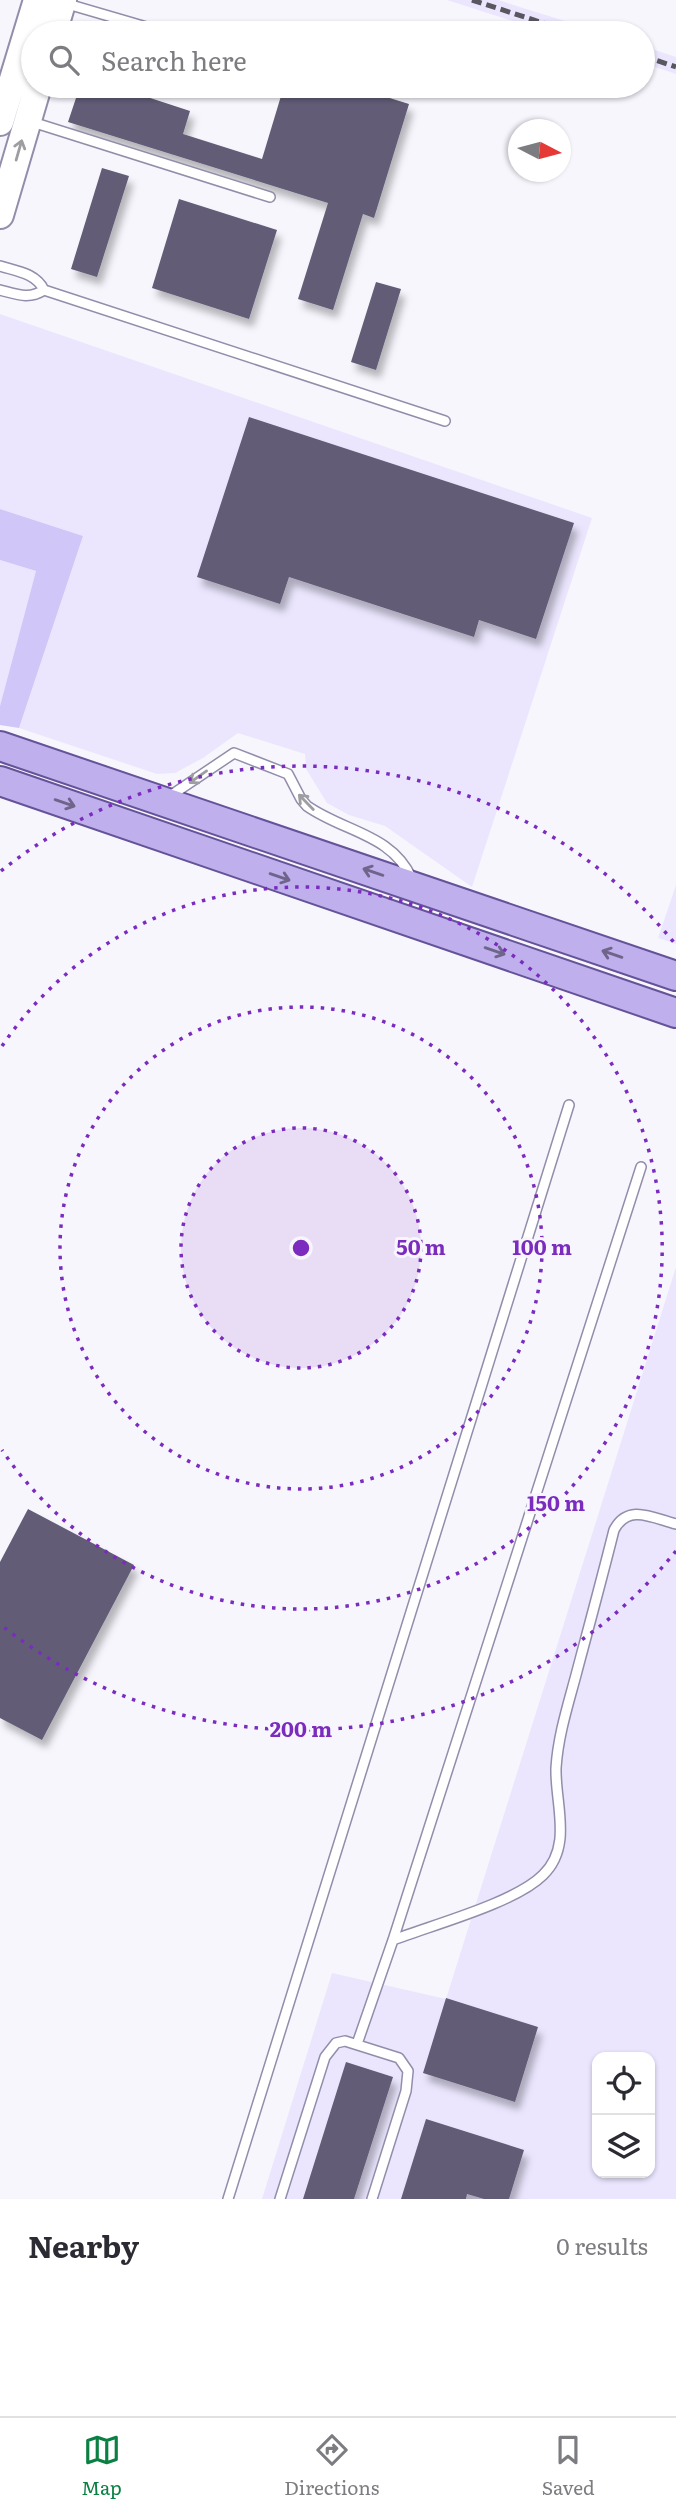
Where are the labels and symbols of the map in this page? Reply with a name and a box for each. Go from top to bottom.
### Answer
north arrow [508,119,571,182]
one-way arrow [13,139,26,161]
one-way arrow [189,770,208,784]
one-way arrow [298,794,315,811]
one-way arrow [53,798,75,810]
one-way arrow [363,865,385,877]
one-way arrow [268,872,290,884]
one-way arrow [483,946,505,958]
one-way arrow [601,947,623,959]
text: 50 m [396,1230,446,1261]
text: 100 m [512,1230,572,1261]
centre of rings [289,1236,313,1260]
text: 150 m [527,1486,585,1517]
text: 200 m [270,1712,332,1743]

